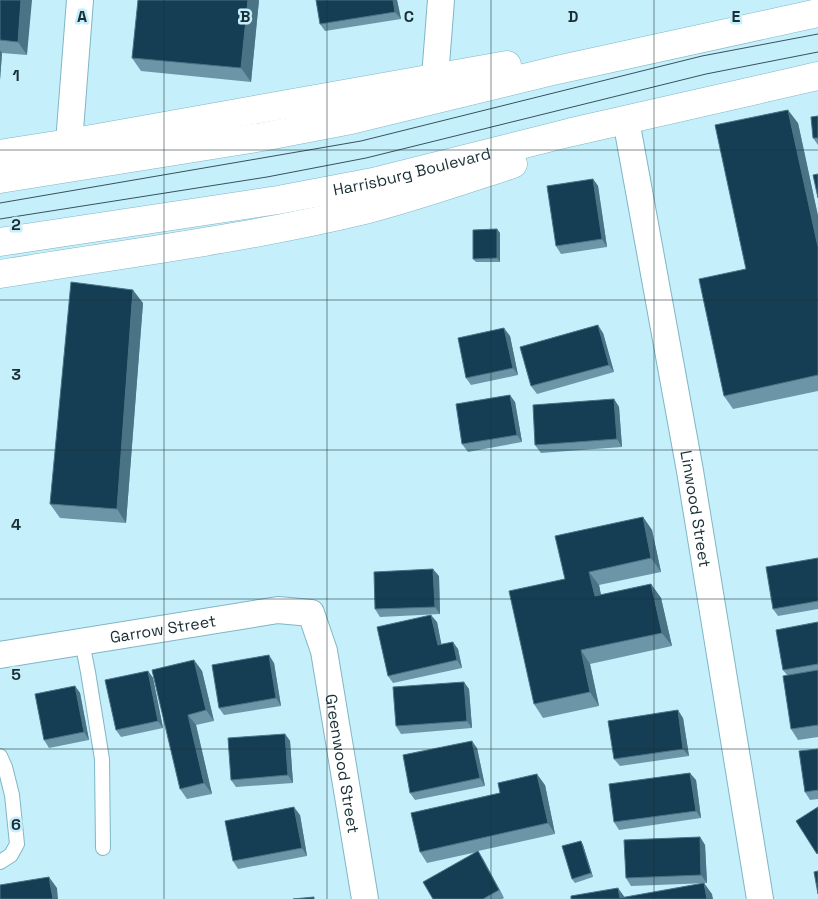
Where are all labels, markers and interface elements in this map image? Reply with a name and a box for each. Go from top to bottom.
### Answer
text: A [77,6,87,27]
text: B [240,6,250,27]
text: C [404,6,414,27]
text: D [568,6,578,27]
text: E [732,6,741,27]
text: 1 [12,65,20,86]
street label: Harrisburg Boulevard [331,142,493,200]
text: 2 [11,214,21,235]
text: 3 [11,364,21,385]
street label: Linwood Street [676,449,716,569]
text: 4 [11,514,21,535]
street label: Garrow Street [108,610,217,648]
text: 5 [11,664,21,685]
street label: Greenwood Street [321,692,364,835]
text: 6 [11,814,21,835]

